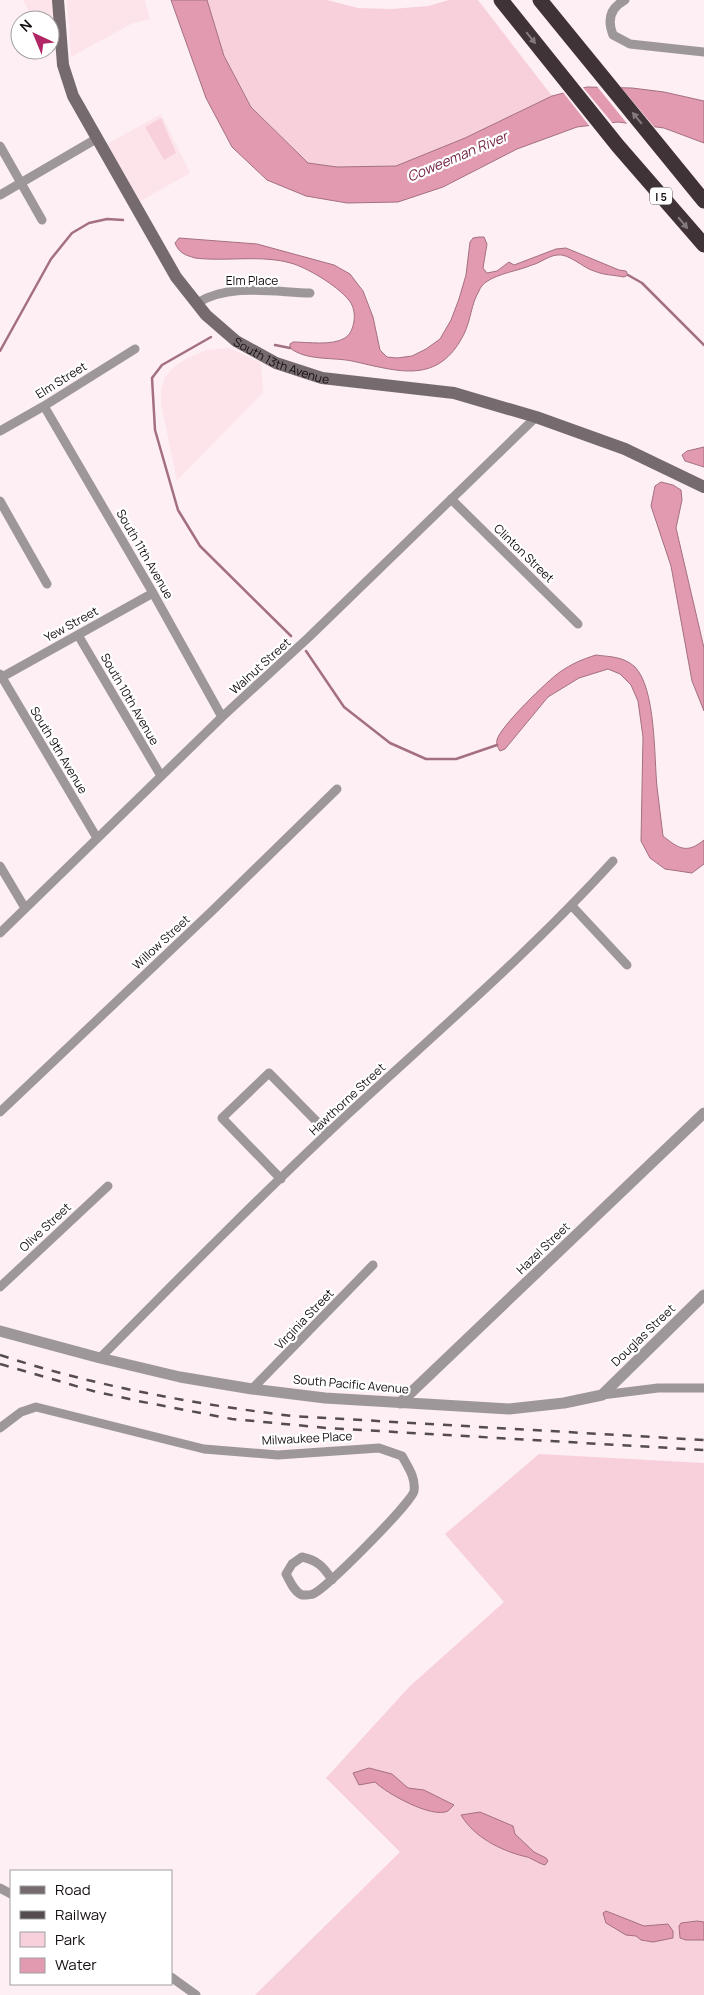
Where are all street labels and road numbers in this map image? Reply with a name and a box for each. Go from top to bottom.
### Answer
road number: I 5 [650,188,672,205]
street label: Elm Place [226,272,278,289]
street label: South 13th Avenue [231,333,330,387]
street label: Elm Street [32,357,90,402]
street label: South 11th Avenue [112,506,178,602]
street label: Clinton Street [490,520,558,586]
street label: Yew Street [41,602,101,646]
street label: Walnut Street [226,634,294,698]
street label: South 10th Avenue [97,650,163,748]
street label: South 9th Avenue [26,703,92,797]
street label: Willow Street [128,911,194,973]
street label: Hawthorne Street [305,1059,389,1139]
street label: Olive Street [16,1199,75,1255]
street label: Hazel Street [513,1218,574,1278]
street label: Virginia Street [271,1285,337,1353]
street label: Douglas Street [607,1300,679,1370]
street label: South Pacific Avenue [292,1370,410,1398]
street label: Milwaukee Place [261,1427,353,1449]

